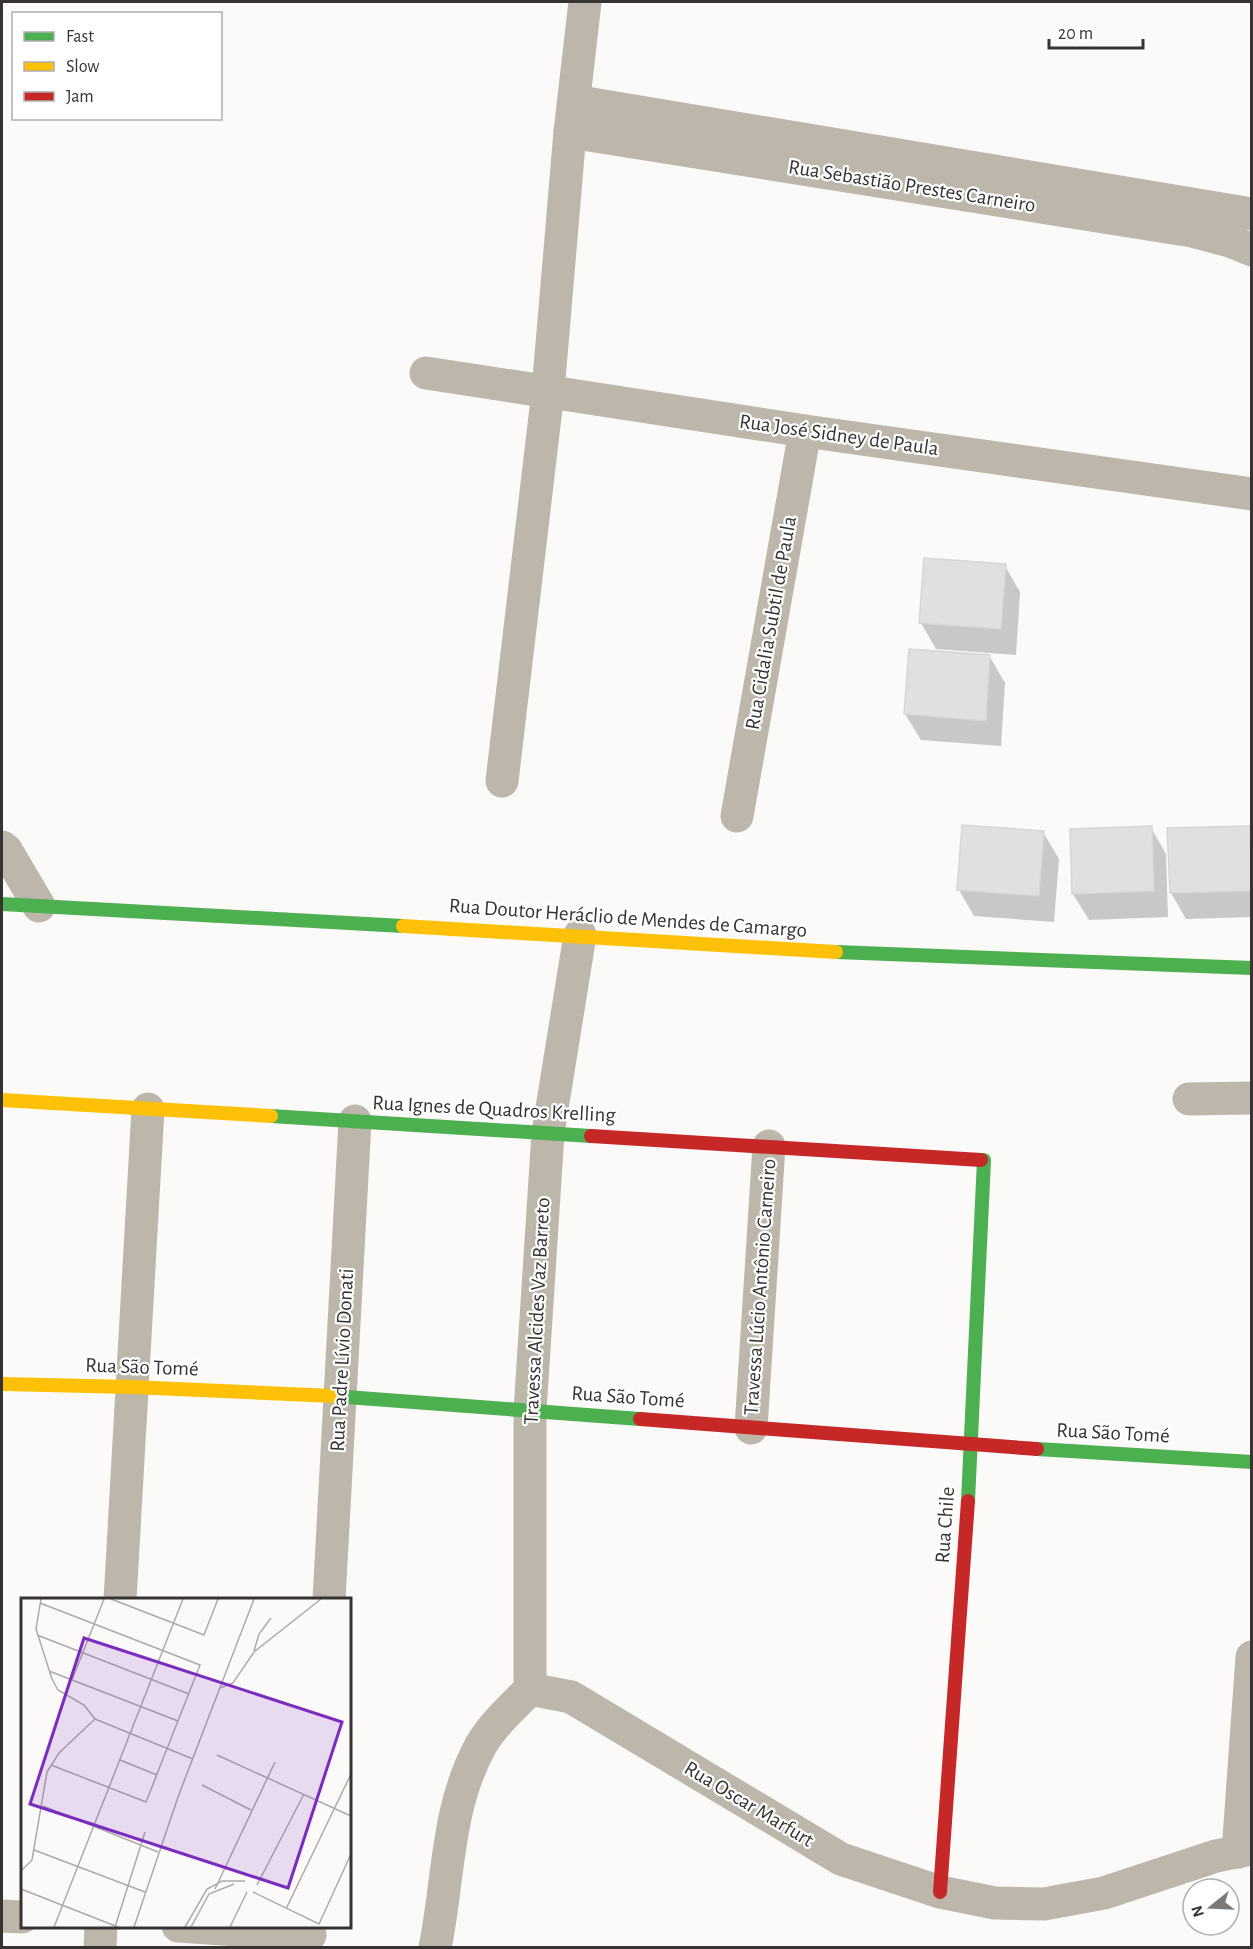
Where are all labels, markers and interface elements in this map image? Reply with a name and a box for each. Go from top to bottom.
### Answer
legend [12,12,222,120]
scale bar [1049,12,1144,50]
text: 20 m [1058,25,1093,43]
text: Fast [66,28,94,46]
text: Slow [66,58,99,76]
text: Jam [66,88,94,106]
street label: Rua Sebastião Prestes Carneiro [787,156,1037,216]
street label: Rua José Sidney de Paula [738,411,940,459]
street label: Rua Cidalia Subtil de Paula [742,514,800,732]
street label: Rua Doutor Heráclio de Mendes de Camargo [448,895,808,941]
street label: Rua Ignes de Quadros Krelling [372,1092,617,1126]
street label: Travessa Lúcio Antônio Carneiro [741,1158,779,1416]
street label: Travessa Alcides Vaz Barreto [521,1197,553,1425]
street label: Rua Padre Lívio Donati [327,1268,357,1452]
street label: Rua São Tomé [85,1355,199,1379]
street label: Rua São Tomé [571,1383,685,1411]
street label: Rua São Tomé [1056,1420,1170,1446]
street label: Rua Chile [932,1486,958,1564]
inset map [21,1598,351,1928]
street label: Rua Oscar Marfurt [681,1757,818,1851]
north arrow [1181,1877,1241,1937]
text: N [1188,1904,1207,1919]

